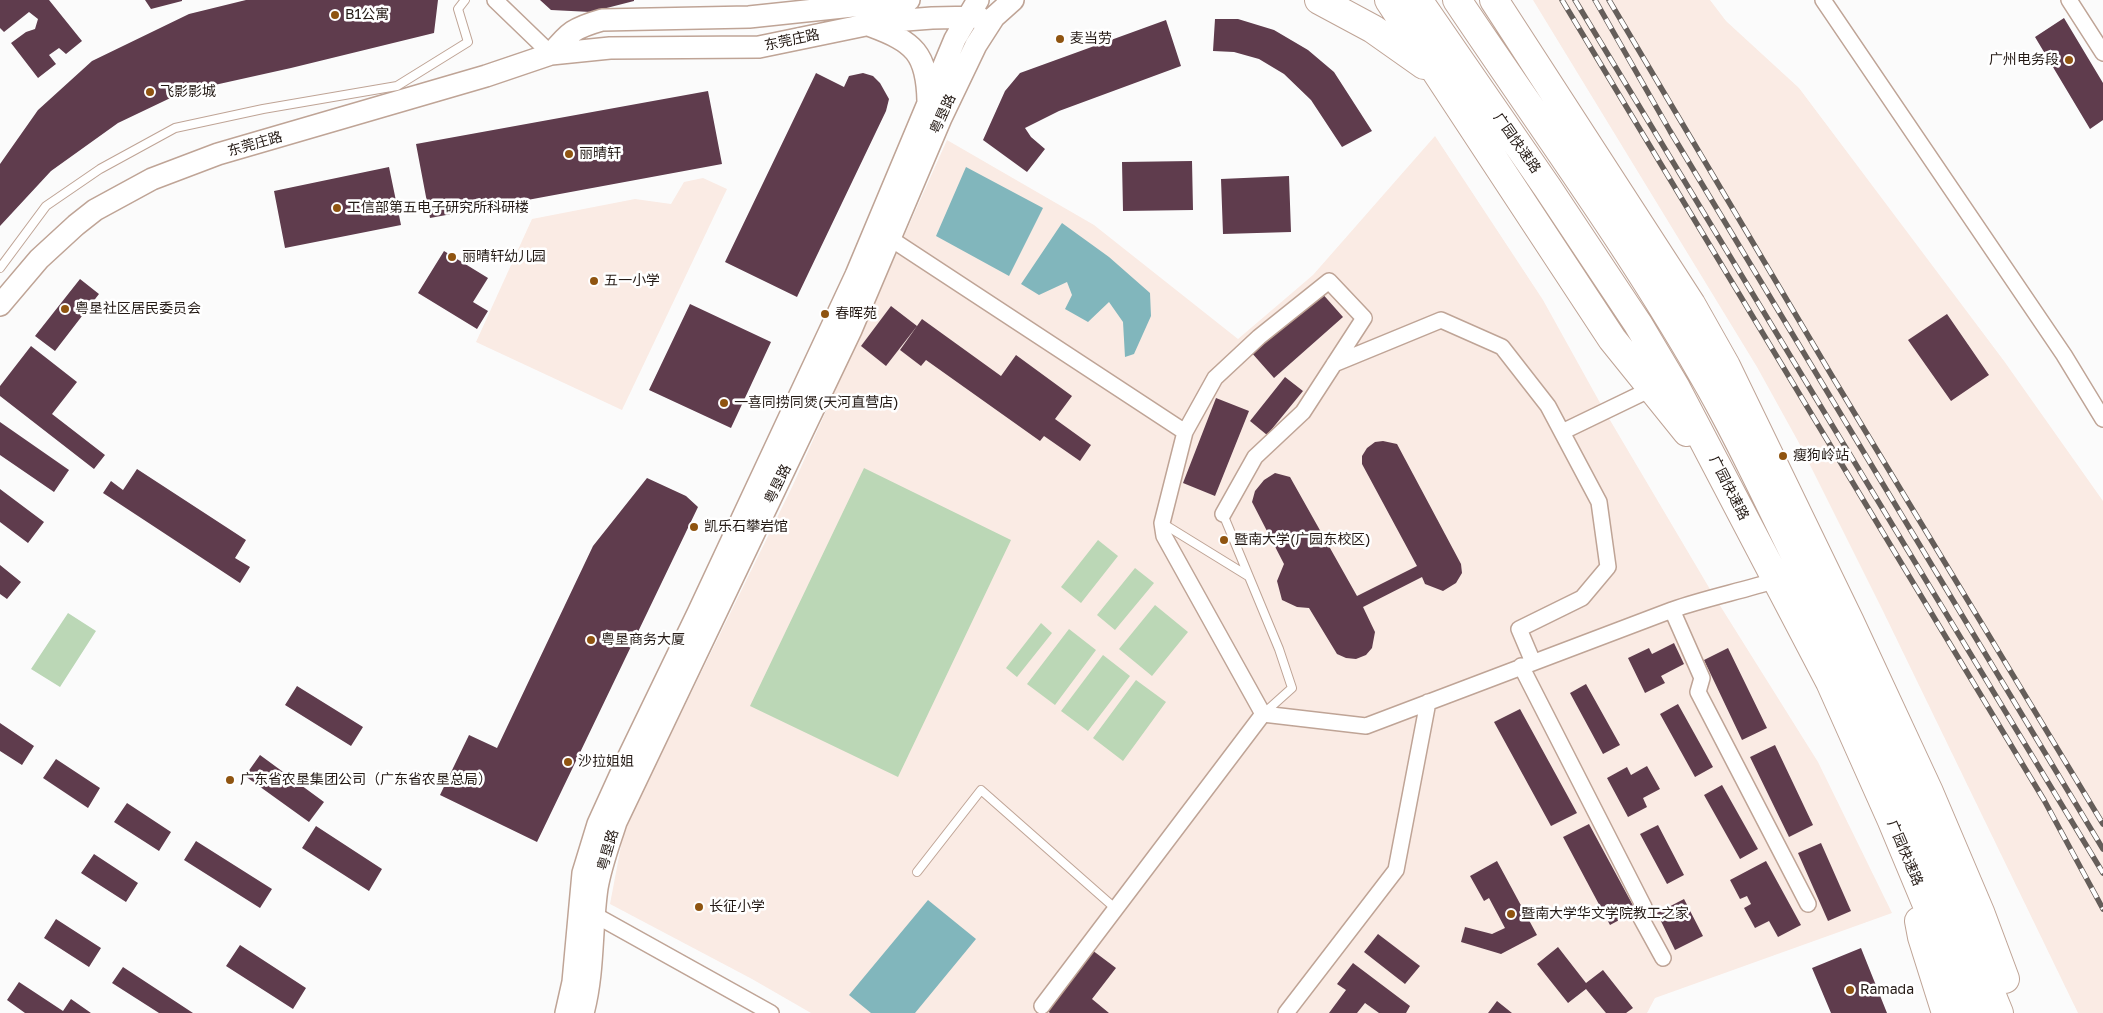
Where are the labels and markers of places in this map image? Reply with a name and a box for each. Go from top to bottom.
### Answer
place label: B1公寓 [345,7,389,23]
marker: B1公寓 [329,9,341,21]
place label: 麦当劳 [1070,31,1112,47]
marker: 麦当劳 [1054,33,1066,45]
place label: 广州电务段 [1989,52,2059,68]
marker: 广州电务段 [2063,54,2075,66]
place label: 飞影影城 [160,84,216,100]
marker: 飞影影城 [144,86,156,98]
place label: 丽晴轩 [579,146,621,162]
marker: 丽晴轩 [563,148,575,160]
place label: 工信部第五电子研究所科研楼 [347,200,529,216]
marker: 工信部第五电子研究所科研楼 [331,202,343,214]
place label: 丽晴轩幼儿园 [462,249,546,265]
marker: 丽晴轩幼儿园 [446,251,458,263]
place label: 五一小学 [604,273,660,289]
marker: 五一小学 [588,275,600,287]
place label: 粤垦社区居民委员会 [75,301,201,317]
marker: 粤垦社区居民委员会 [59,303,71,315]
place label: 春晖苑 [835,306,877,322]
marker: 春晖苑 [819,308,831,320]
place label: 一喜同捞同煲(天河直营店) [734,395,899,411]
marker: 一喜同捞同煲(天河直营店) [718,397,730,409]
place label: 瘦狗岭站 [1793,448,1849,464]
marker: 瘦狗岭站 [1777,450,1789,462]
place label: 凯乐石攀岩馆 [704,519,788,535]
marker: 凯乐石攀岩馆 [688,521,700,533]
place label: 暨南大学(广园东校区) [1234,532,1371,548]
marker: 暨南大学(广园东校区) [1218,534,1230,546]
place label: 粤垦商务大厦 [601,632,685,648]
marker: 粤垦商务大厦 [585,634,597,646]
place label: 沙拉姐姐 [578,754,634,770]
marker: 沙拉姐姐 [562,756,574,768]
place label: 广东省农垦集团公司（广东省农垦总局） [240,772,492,788]
marker: 广东省农垦集团公司（广东省农垦总局） [224,774,236,786]
place label: 长征小学 [709,899,765,915]
marker: 长征小学 [693,901,705,913]
place label: 暨南大学华文学院教工之家 [1521,906,1689,922]
marker: 暨南大学华文学院教工之家 [1505,908,1517,920]
place label: Ramada [1860,982,1914,998]
marker: Ramada [1844,984,1856,996]

